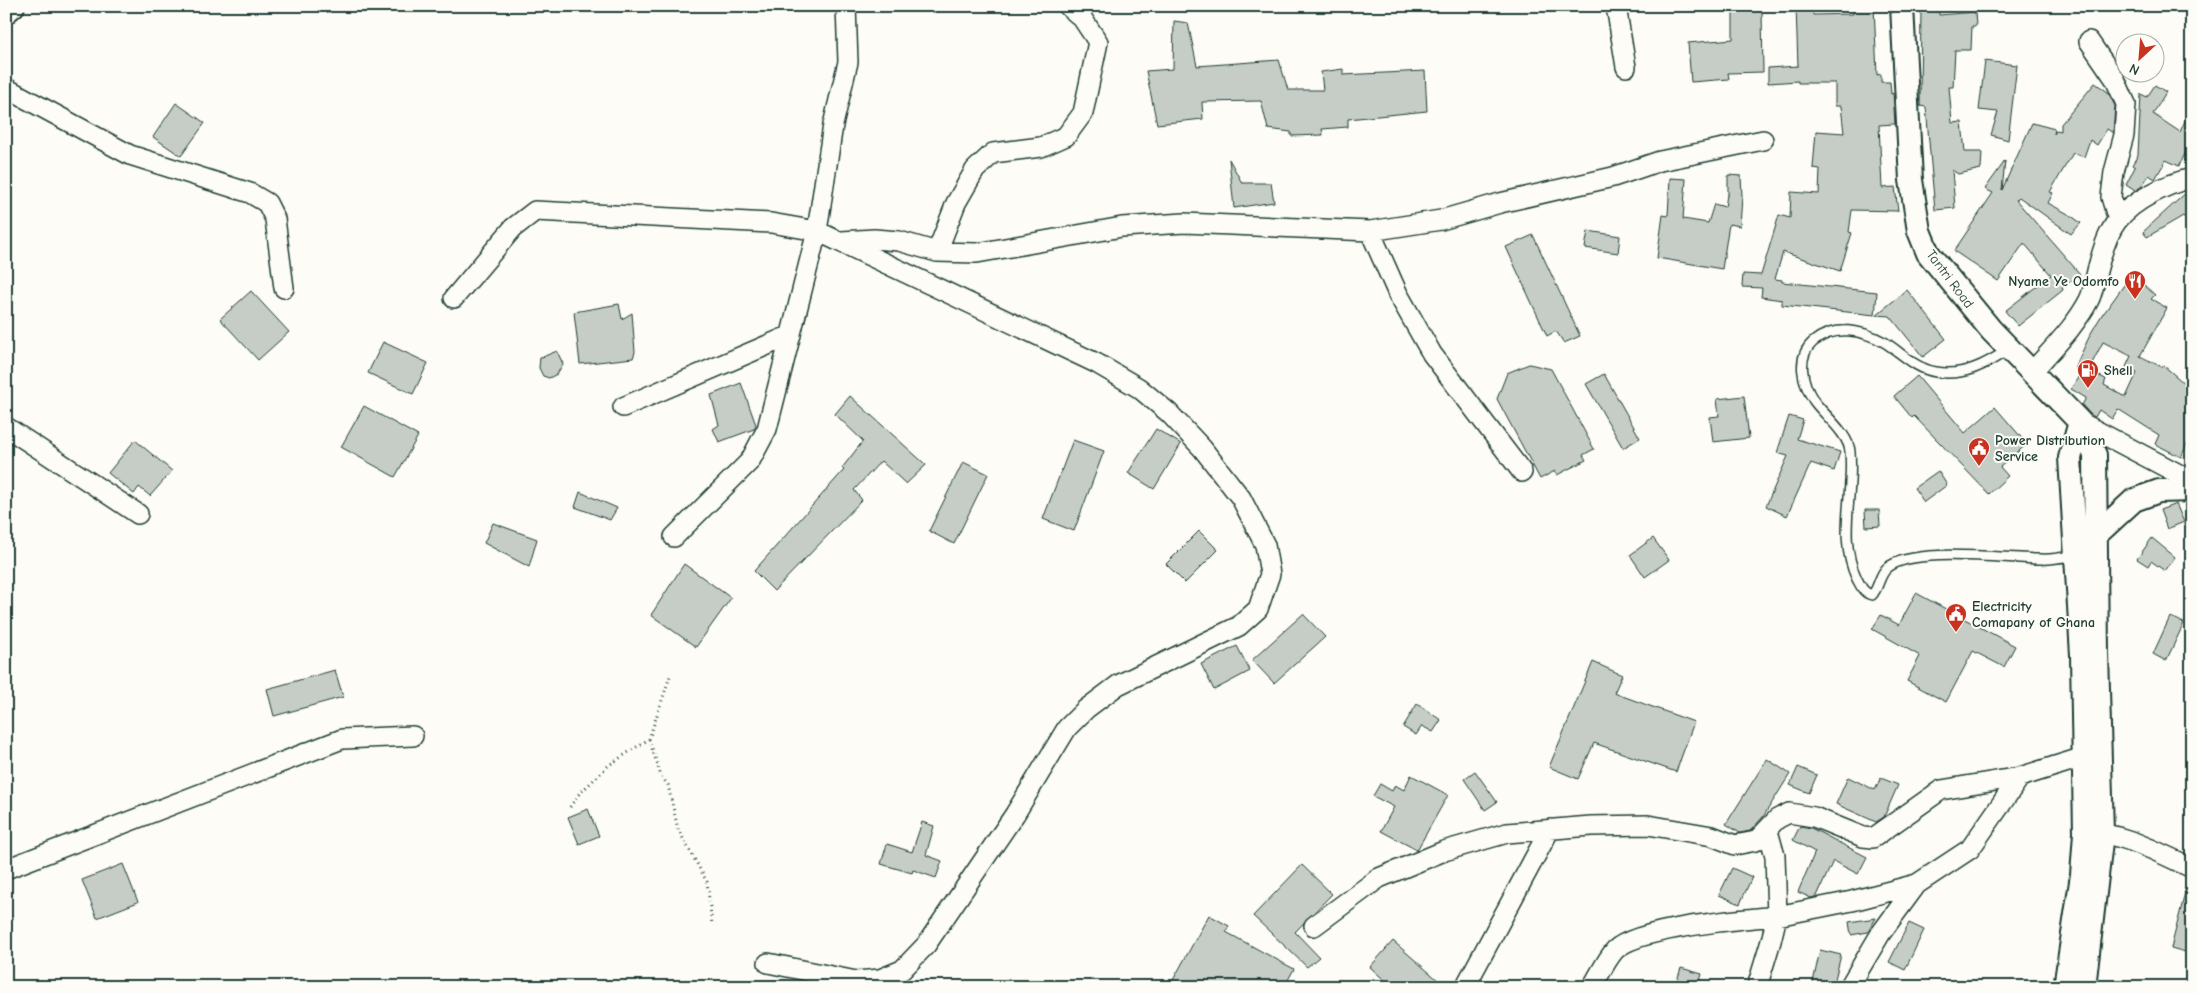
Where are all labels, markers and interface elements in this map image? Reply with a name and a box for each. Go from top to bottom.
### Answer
north arrow [2116,32,2166,82]
text: N [2127,60,2142,79]
street label: Tantri Road [1923,246,1977,312]
restaurant icon: Nyame Ye Odomfo [2123,269,2147,300]
place label: Nyame Ye Odomfo [2008,273,2119,290]
fuel station icon: Shell [2076,358,2100,389]
place label: Shell [2104,362,2133,379]
place label: Power Distribution Service [1995,432,2105,465]
public building icon: Power Distribution Service [1967,436,1991,467]
place label: Electricity Comapany of Ghana [1972,598,2095,631]
public building icon: Electricity Comapany of Ghana [1944,602,1968,633]

